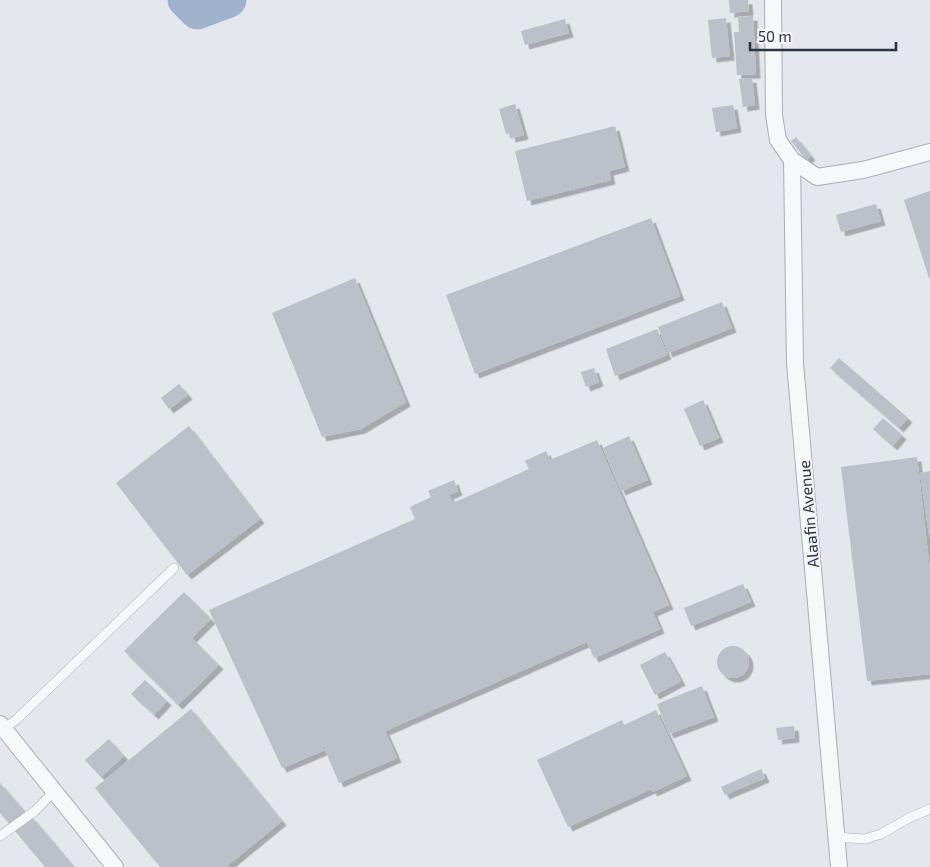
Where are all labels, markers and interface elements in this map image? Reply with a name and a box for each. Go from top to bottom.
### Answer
scale bar [750,20,896,52]
text: 50 m [758,27,792,45]
street label: Alaafin Avenue [794,459,822,569]

